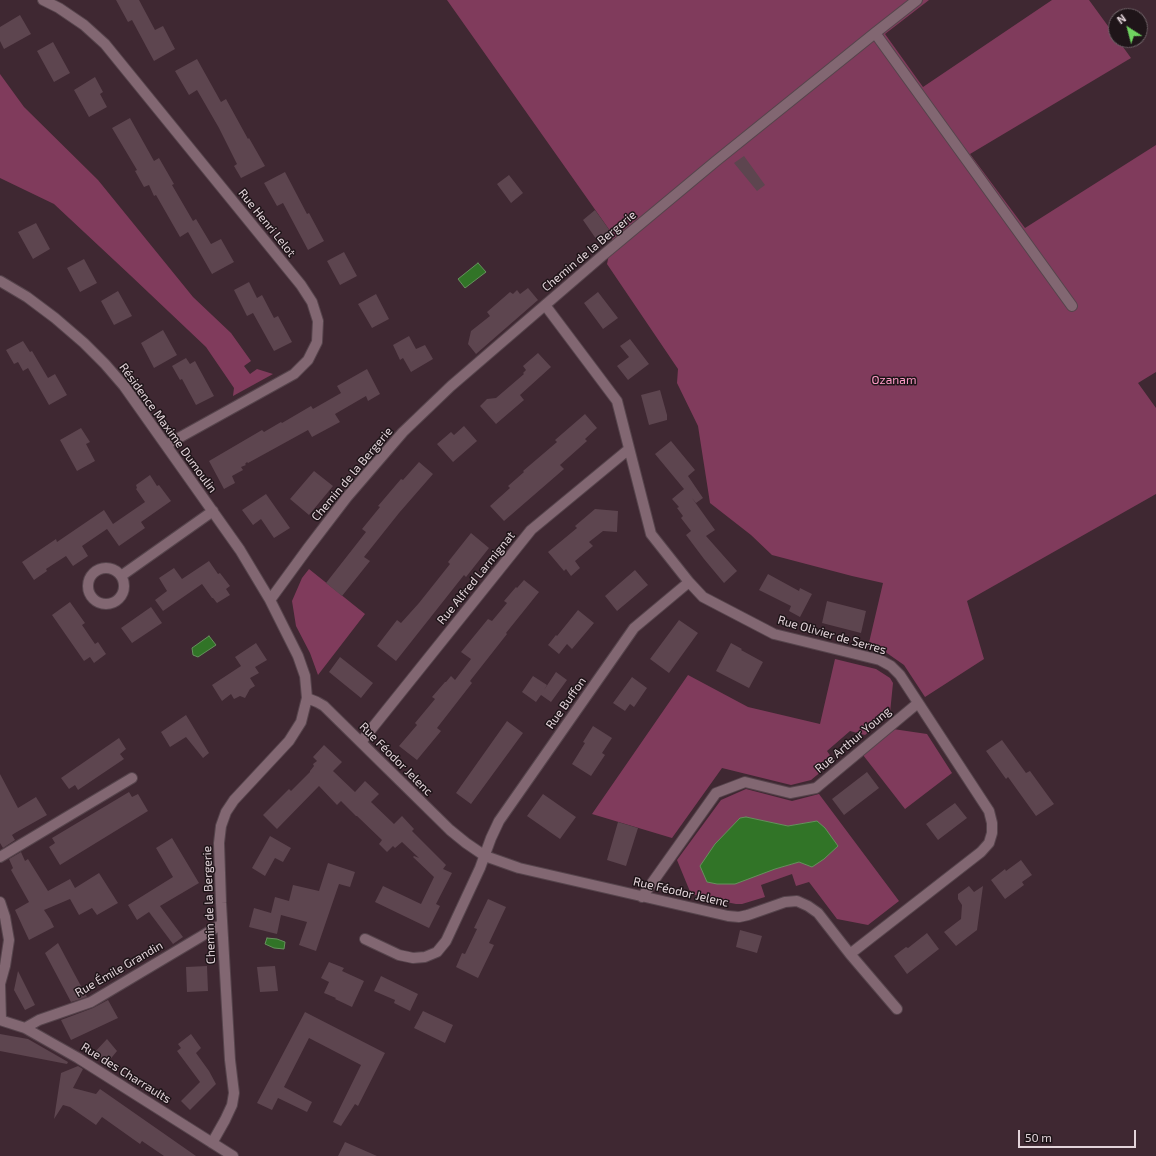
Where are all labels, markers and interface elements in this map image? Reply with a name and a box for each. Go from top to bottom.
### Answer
north arrow [1108,8,1148,48]
text: N [1114,11,1128,26]
street label: Rue Henri Lelot [235,186,299,260]
street label: Chemin de la Bergerie [539,207,639,295]
street label: Résidence Maxime Dumoulin [116,360,220,496]
park label: Ozanam [872,373,916,387]
street label: Chemin de la Bergerie [308,424,396,524]
street label: Rue Alfred Larmignat [434,529,518,627]
street label: Rue Olivier de Serres [776,613,888,657]
street label: Rue Buffon [543,674,589,732]
street label: Rue Arthur Young [812,704,894,776]
street label: Rue Féodor Jelenc [356,719,436,799]
street label: Chemin de la Bergerie [200,846,218,964]
street label: Rue Féodor Jelenc [632,874,730,910]
street label: Rue Émile Grandin [73,938,165,1000]
street label: Rue des Charraults [78,1040,174,1106]
scale bar [1020,1122,1138,1148]
text: 50 m [1025,1130,1052,1144]

